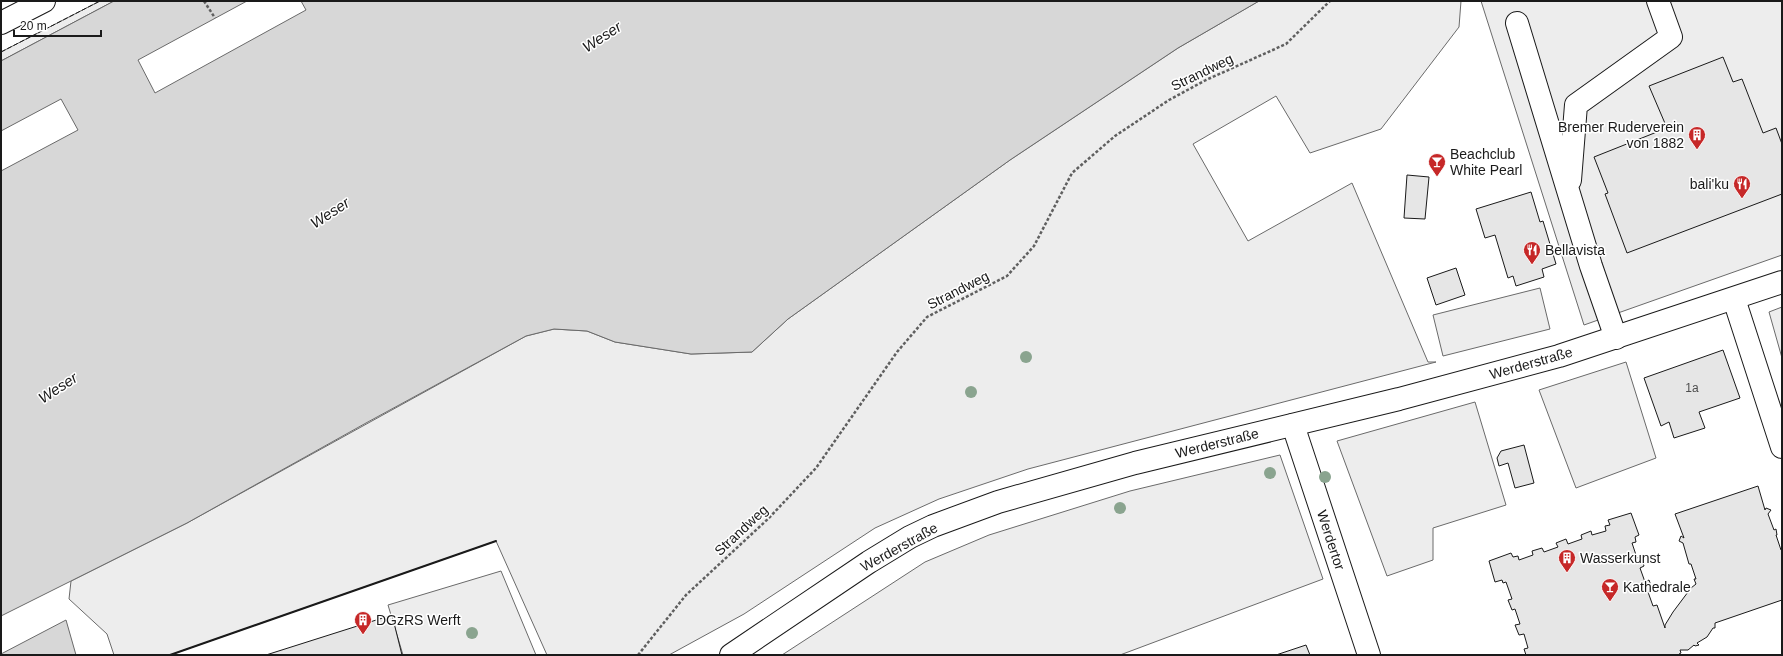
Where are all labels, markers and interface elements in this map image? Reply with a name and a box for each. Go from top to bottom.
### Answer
scale bar [14,12,101,38]
water label: Weser [579,17,625,55]
text: 20 m [20,19,47,33]
street label: Strandweg [1168,50,1236,94]
place label: Bremer Ruderverein von 1882 [1558,119,1684,151]
building icon: Bremer Ruderverein von 1882 [1687,125,1707,150]
place label: Beachclub White Pearl [1450,146,1522,178]
bar icon: Beachclub White Pearl [1427,152,1447,177]
restaurant icon: bali'ku [1732,174,1752,199]
place label: bali'ku [1690,176,1729,192]
water label: Weser [307,193,353,231]
restaurant icon: Bellavista [1522,240,1542,265]
place label: Bellavista [1545,242,1605,258]
street label: Strandweg [925,268,991,312]
street label: Werderstraße [1488,343,1574,382]
water label: Weser [35,368,81,406]
house number: 1a [1685,381,1699,395]
street label: Werderstraße [1174,425,1261,461]
street label: Strandweg [711,501,771,559]
street label: Werdertor [1314,508,1348,572]
street label: Werderstraße [858,519,940,575]
building icon: Wasserkunst [1557,548,1577,573]
place label: Wasserkunst [1580,550,1661,566]
bar icon: Kathedrale [1600,577,1620,602]
place label: Kathedrale [1623,579,1691,595]
building icon: DGzRS Werft [353,610,373,635]
place label: DGzRS Werft [376,612,461,628]

